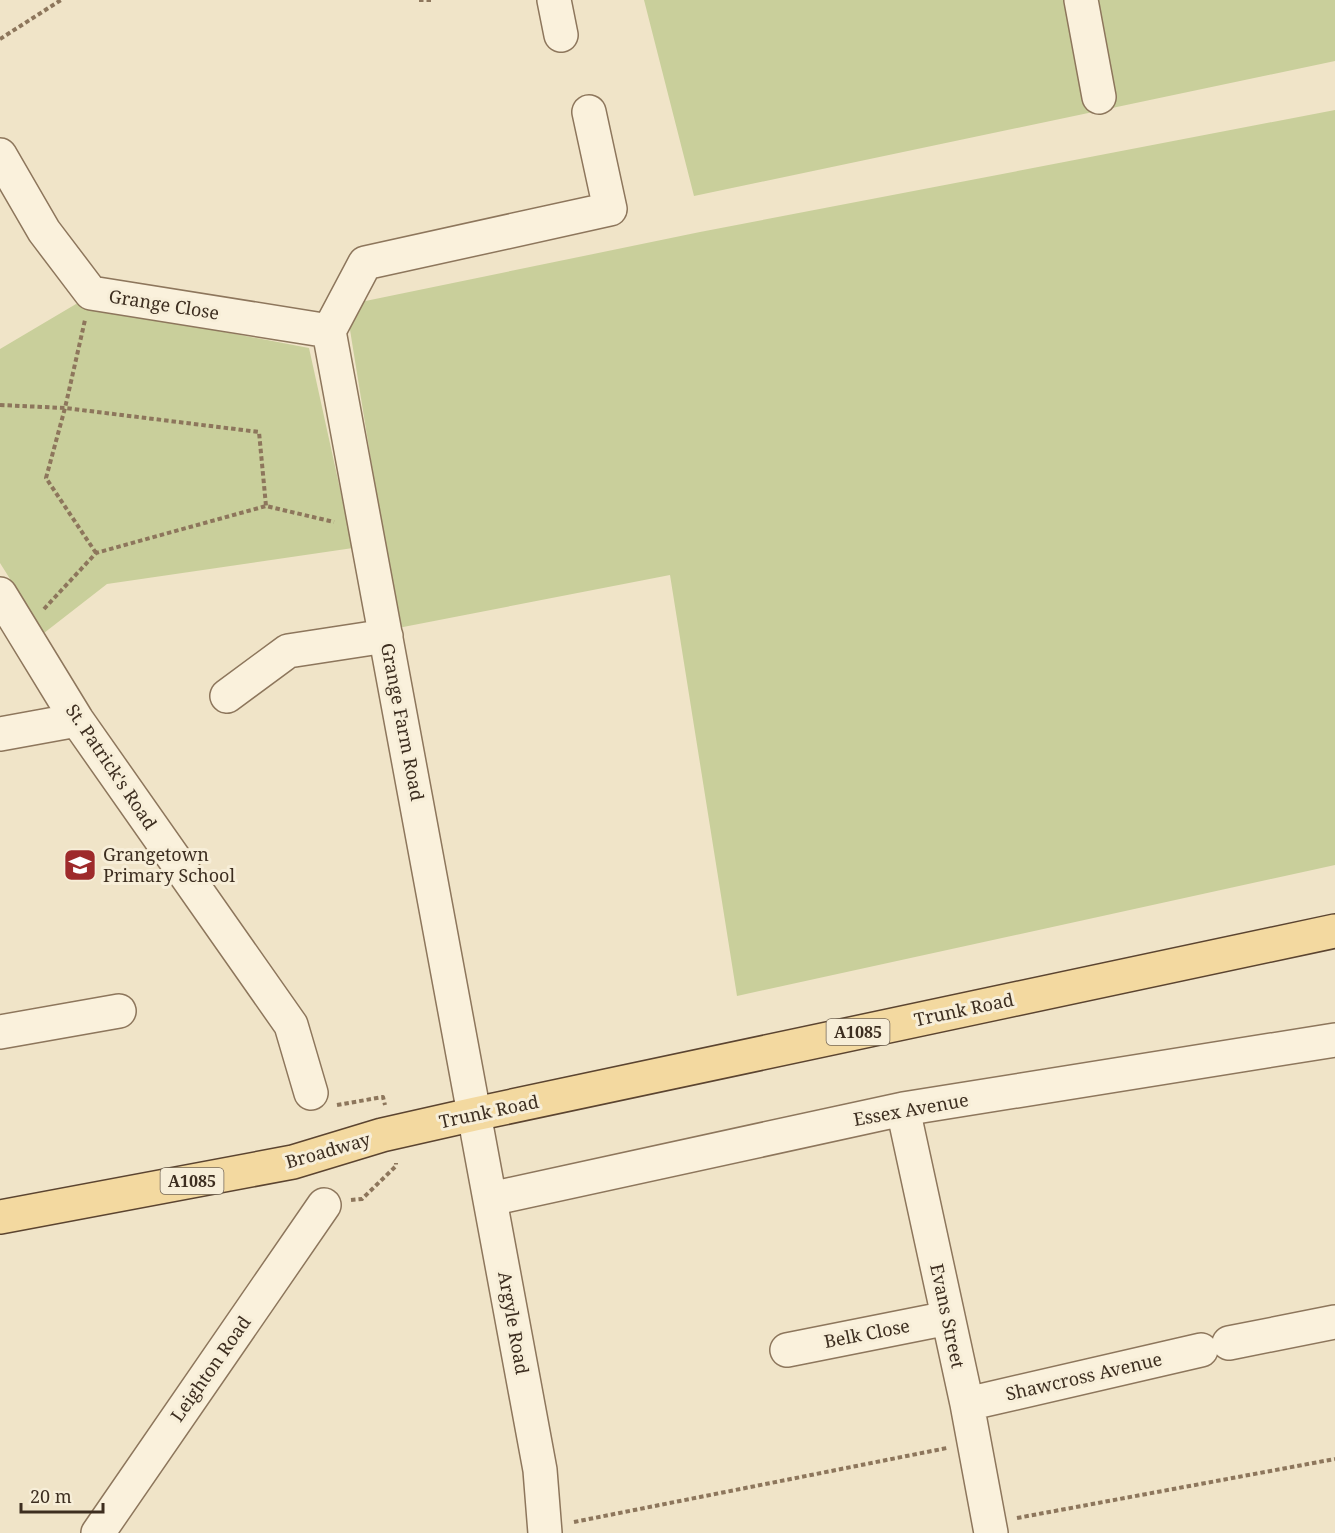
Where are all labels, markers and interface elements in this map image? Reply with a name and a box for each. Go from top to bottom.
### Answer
street label: Grange Close [107,283,221,325]
street label: Grange Farm Road [376,641,430,803]
street label: St. Patrick's Road [61,699,163,834]
place label: Grangetown Primary School [103,842,235,887]
school or university icon: Grangetown Primary School [62,847,98,883]
street label: Trunk Road [912,987,1016,1031]
road number: A1085 [826,1019,890,1045]
street label: Essex Avenue [851,1087,970,1131]
street label: Trunk Road [437,1089,541,1133]
street label: Broadway [282,1126,374,1174]
road number: A1085 [160,1168,224,1194]
street label: Evans Street [925,1261,971,1370]
street label: Argyle Road [493,1269,535,1376]
street label: Leighton Road [165,1311,256,1426]
street label: Belk Close [822,1313,912,1353]
street label: Shawcross Avenue [1003,1346,1164,1406]
scale bar [21,1476,104,1514]
text: 20 m [30,1484,72,1508]

